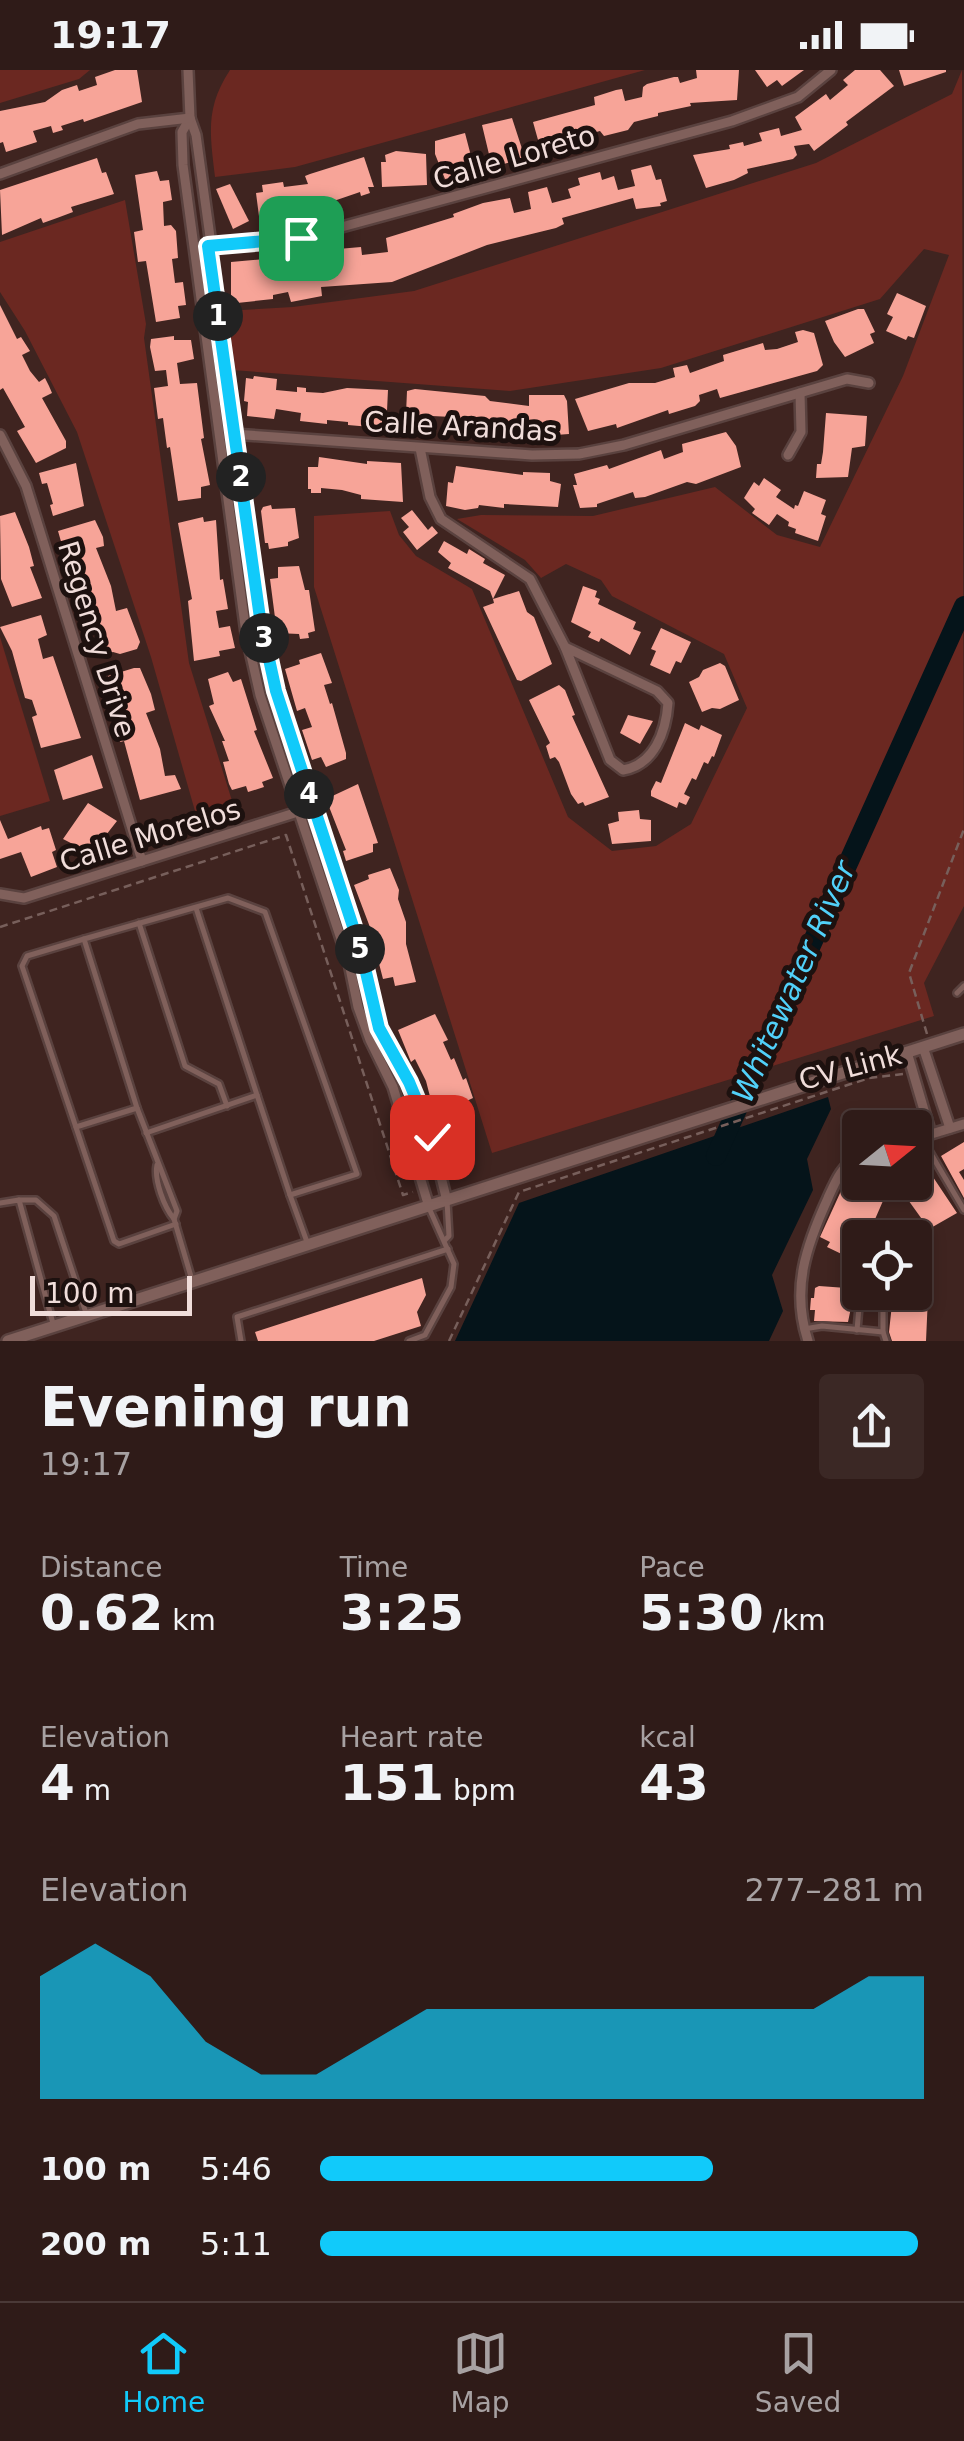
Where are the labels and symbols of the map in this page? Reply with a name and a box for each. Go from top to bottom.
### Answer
street label: Calle Loreto [429,119,599,196]
pin [259,196,344,281]
pin: 1 [193,291,243,341]
street label: Calle Arandas [364,405,558,448]
pin: 2 [216,452,266,502]
street label: Regency Drive [51,537,142,741]
pin: 3 [239,613,289,663]
pin: 4 [284,769,334,819]
street label: Calle Morelos [56,792,245,879]
water label: Whitewater River [725,854,863,1108]
pin: 5 [335,924,385,974]
street label: CV Link [795,1038,906,1097]
pin [390,1095,475,1180]
north arrow [842,1110,932,1200]
scale bar [30,1271,192,1316]

